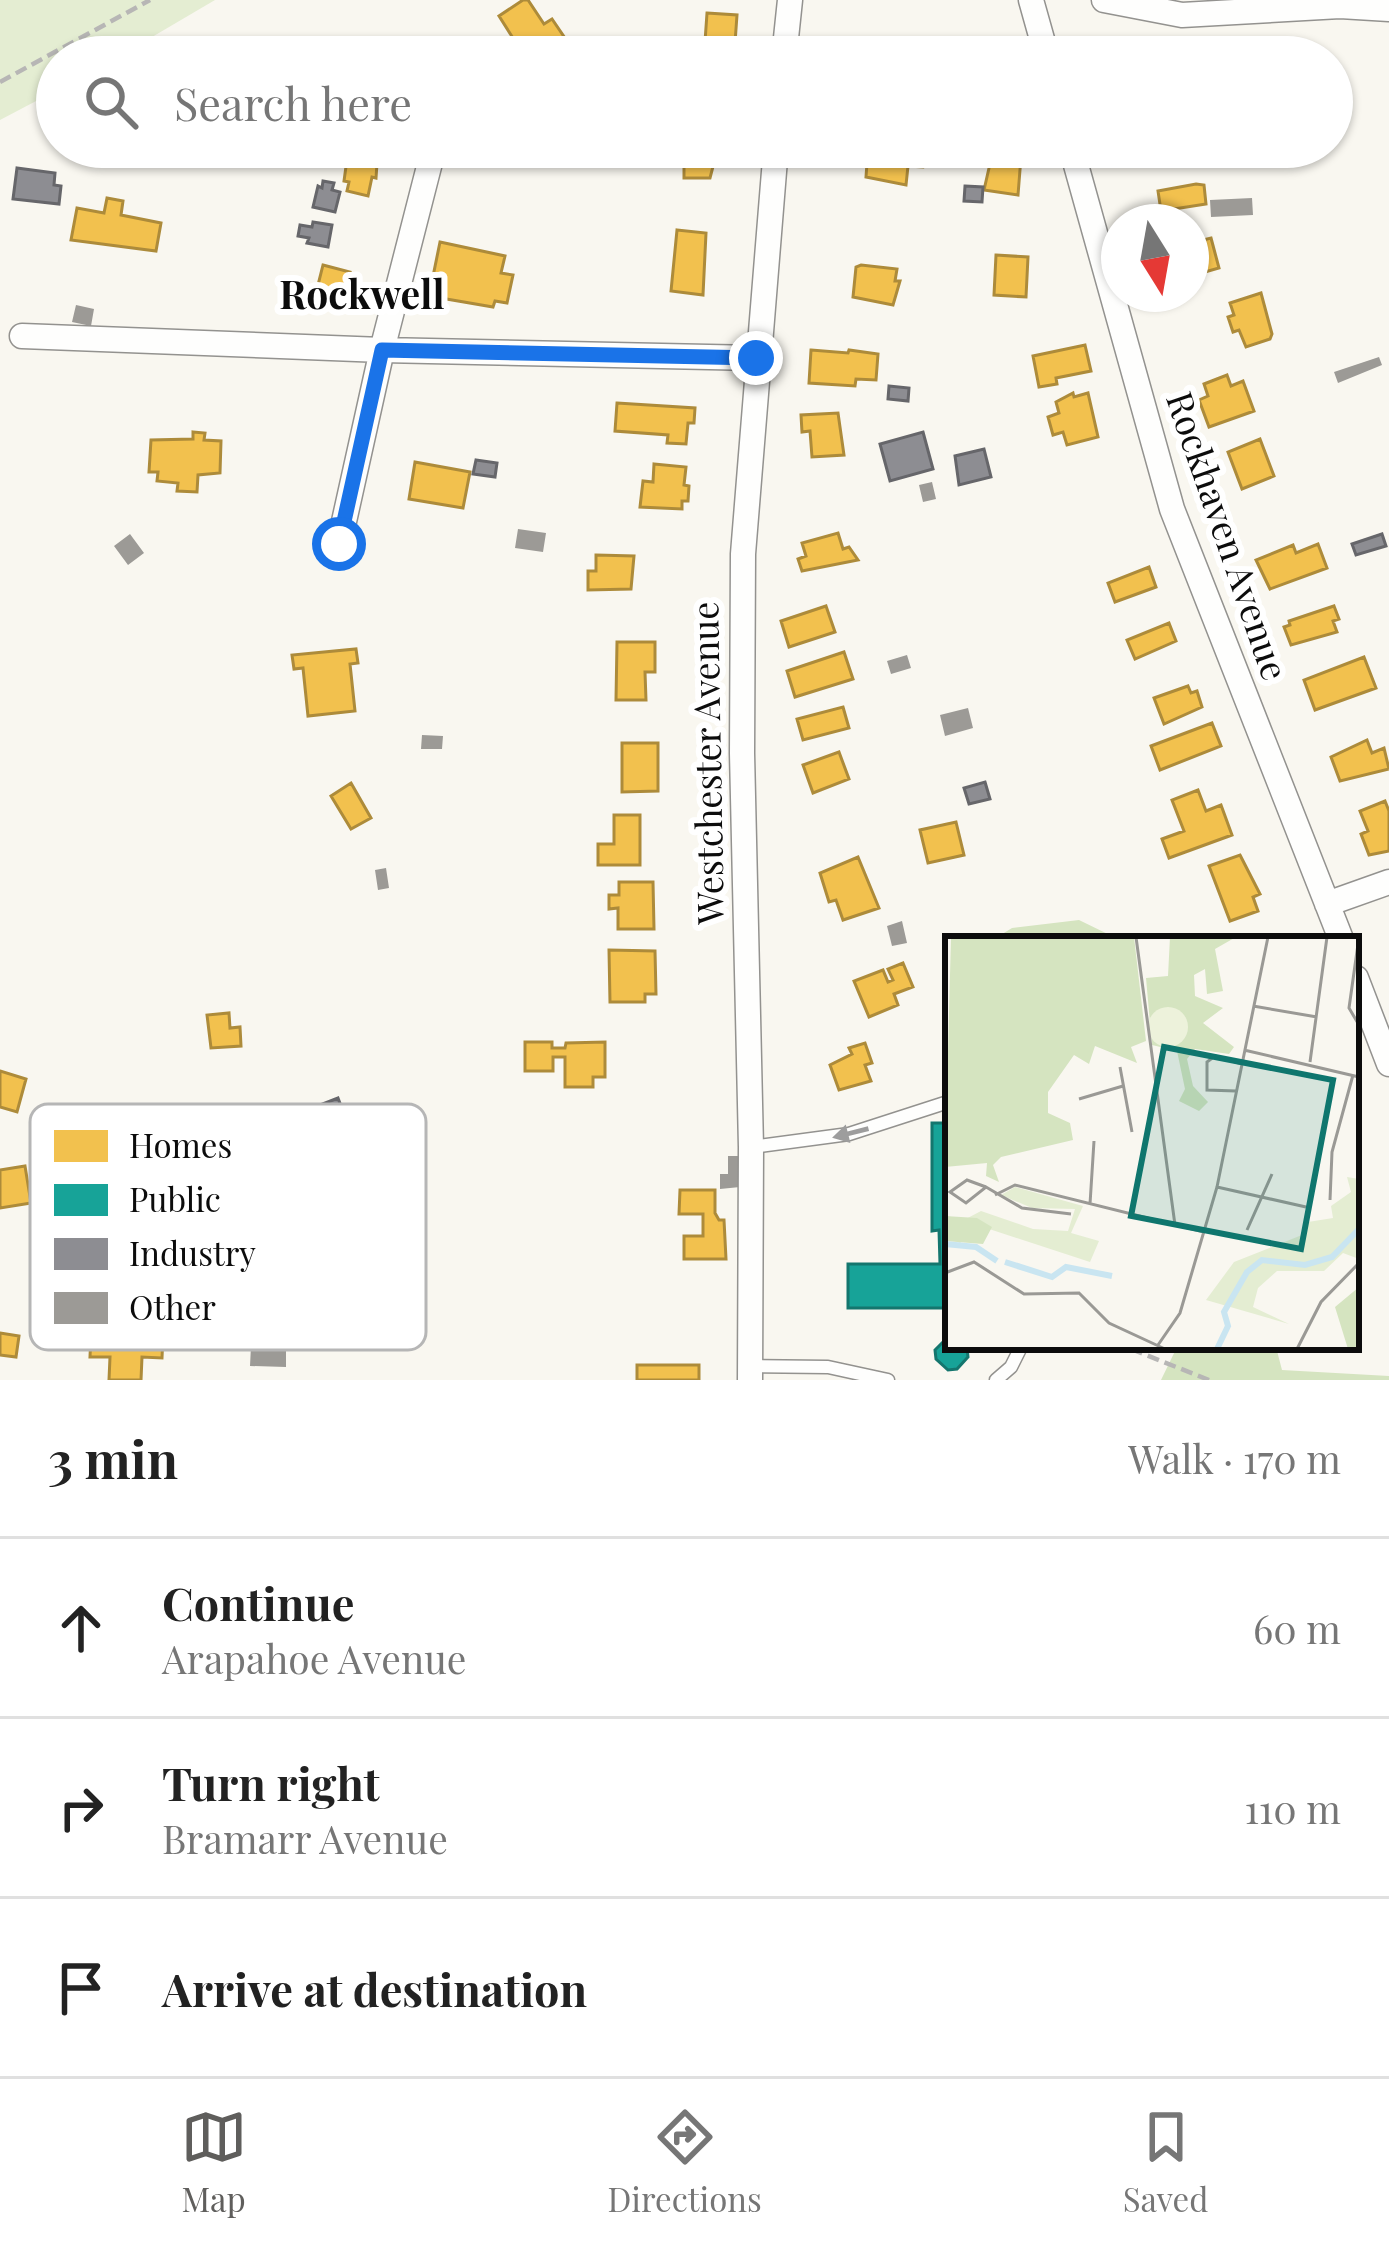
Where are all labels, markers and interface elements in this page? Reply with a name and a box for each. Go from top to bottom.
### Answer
search box [36,36,1353,168]
icon: search [78,69,144,135]
text: Search here [174,72,412,132]
north arrow [1101,204,1209,312]
district label: Rockwell [279,267,445,319]
route end [729,331,783,385]
street label: Rockhaven Avenue [1157,385,1301,686]
route start [312,517,366,571]
street label: Westchester Avenue [679,601,733,926]
inset map [945,936,1359,1350]
legend [30,1104,426,1350]
text: Homes [129,1122,232,1166]
one-way arrow [833,1124,870,1143]
text: Public [129,1176,221,1220]
text: Industry [129,1230,256,1274]
text: Other [129,1284,216,1328]
text: 3 min [48,1424,178,1492]
text: Walk · 170 m [1128,1432,1341,1484]
text: Continue [162,1572,354,1632]
icon: ahead [48,1595,114,1661]
text: 60 m [1253,1602,1341,1654]
text: Arapahoe Avenue [162,1632,467,1684]
text: Turn right [162,1752,380,1812]
icon: right [48,1775,114,1841]
text: 110 m [1244,1782,1341,1834]
text: Bramarr Avenue [162,1812,448,1864]
icon: arrive [48,1955,114,2021]
text: Arrive at destination [162,1958,587,2018]
tab: Map [181,2104,247,2220]
tab: Directions [608,2104,762,2220]
tab: Saved [1123,2104,1209,2220]

